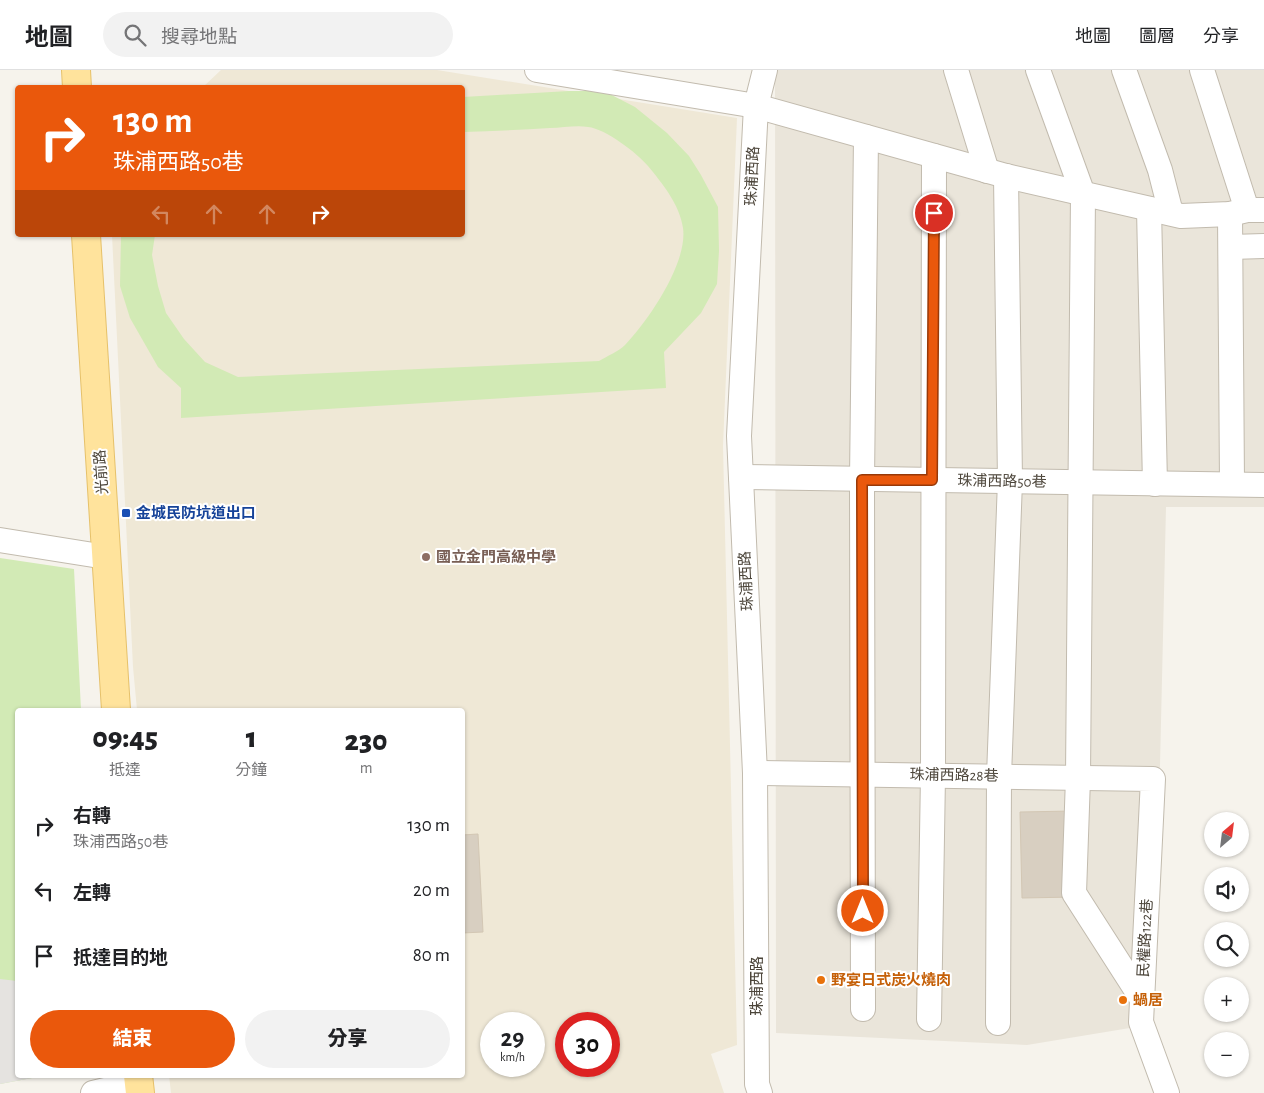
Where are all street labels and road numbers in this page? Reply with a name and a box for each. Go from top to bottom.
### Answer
street label: 珠浦西路 [741,146,762,206]
street label: 光前路 [91,449,111,495]
street label: 珠浦西路50巷 [957,471,1047,490]
street label: 珠浦西路 [735,551,756,611]
street label: 珠浦西路28巷 [909,765,999,784]
street label: 民權路122巷 [1135,898,1155,978]
street label: 珠浦西路 [748,956,765,1016]

